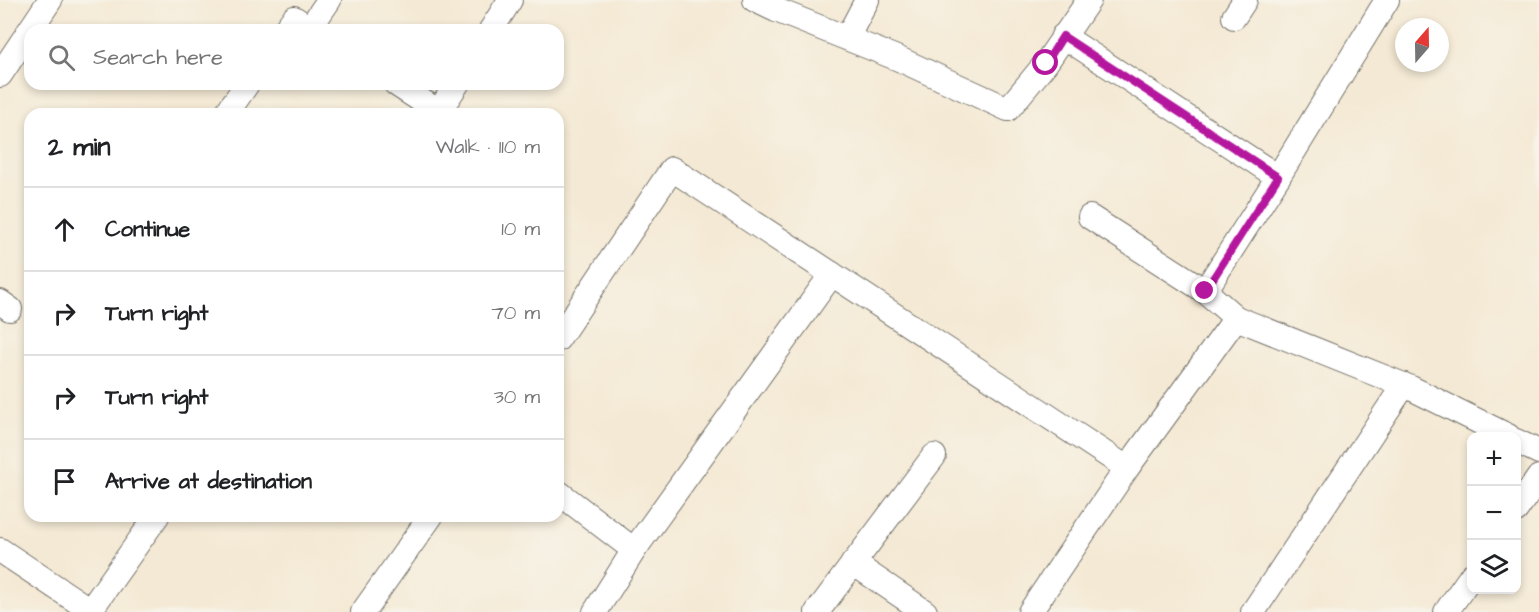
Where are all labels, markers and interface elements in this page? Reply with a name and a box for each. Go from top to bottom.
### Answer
north arrow [1395,18,1449,72]
search box [24,24,564,90]
icon: search [45,41,78,74]
text: Search here [93,42,223,73]
route start [1032,49,1058,75]
text: 2 min [48,129,110,165]
text: Walk · 110 m [435,133,540,161]
icon: ahead [48,213,81,246]
text: Continue [105,214,190,245]
text: 10 m [501,215,540,243]
route end [1191,277,1217,303]
icon: right [48,297,81,330]
text: Turn right [105,298,208,329]
text: 70 m [492,299,540,327]
icon: right [48,381,81,414]
text: Turn right [105,382,208,413]
text: 30 m [494,383,540,411]
map controls [1467,432,1521,594]
button: + [1467,432,1521,486]
icon: arrive [48,465,81,498]
text: Arrive at destination [105,466,312,497]
button: − [1467,486,1521,540]
button: layers [1467,540,1521,594]

